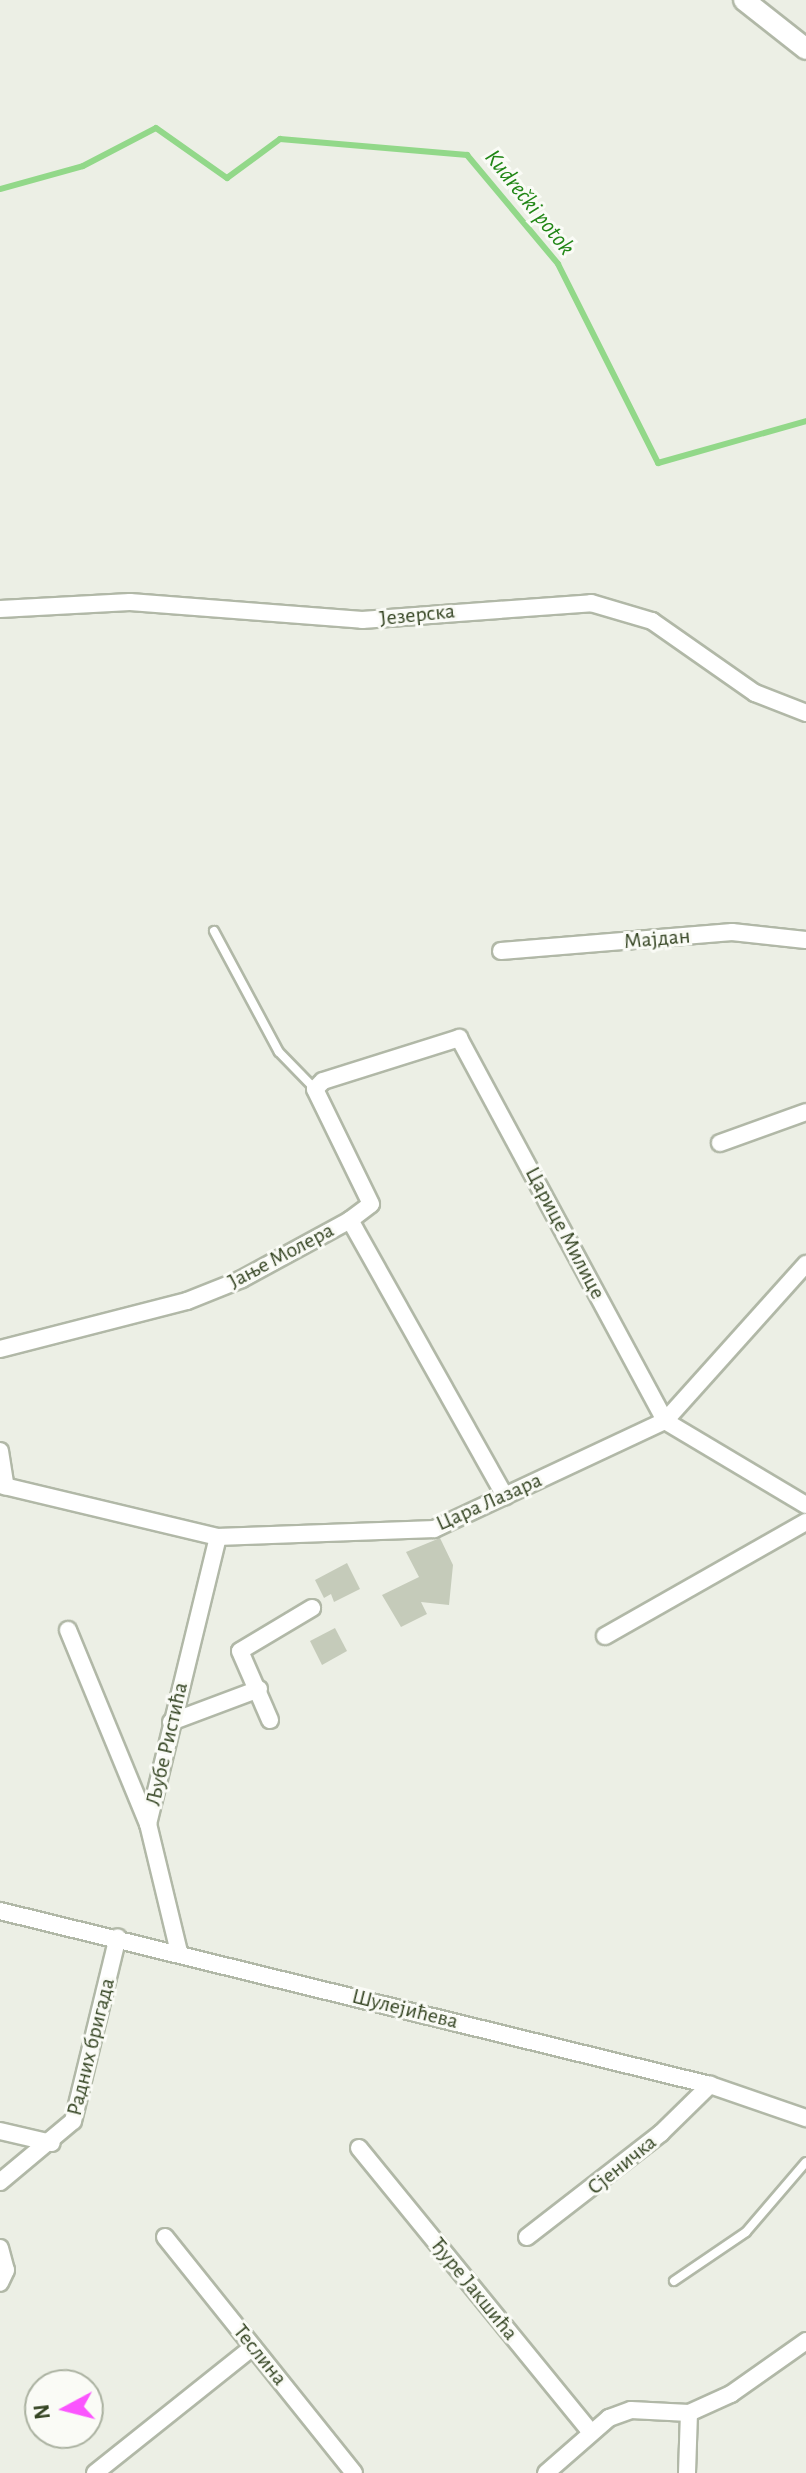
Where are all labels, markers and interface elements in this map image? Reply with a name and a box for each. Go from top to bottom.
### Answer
water label: Kudrečki potok [478,144,580,262]
street label: Језерска [378,598,456,632]
street label: Мајдан [623,923,691,955]
street label: Царице Милице [519,1162,611,1304]
street label: Јање Молера [223,1217,339,1295]
street label: Цара Лазара [432,1467,546,1537]
street label: Љубе Ристића [140,1680,194,1808]
street label: Радних бригада [61,1975,121,2119]
street label: Шулејићева [349,1983,461,2035]
street label: Сјеничка [582,2129,662,2201]
street label: Ђуре Јакшића [425,2232,523,2346]
street label: Теслина [227,2319,293,2391]
north arrow [24,2369,104,2449]
text: N [30,2403,54,2421]

